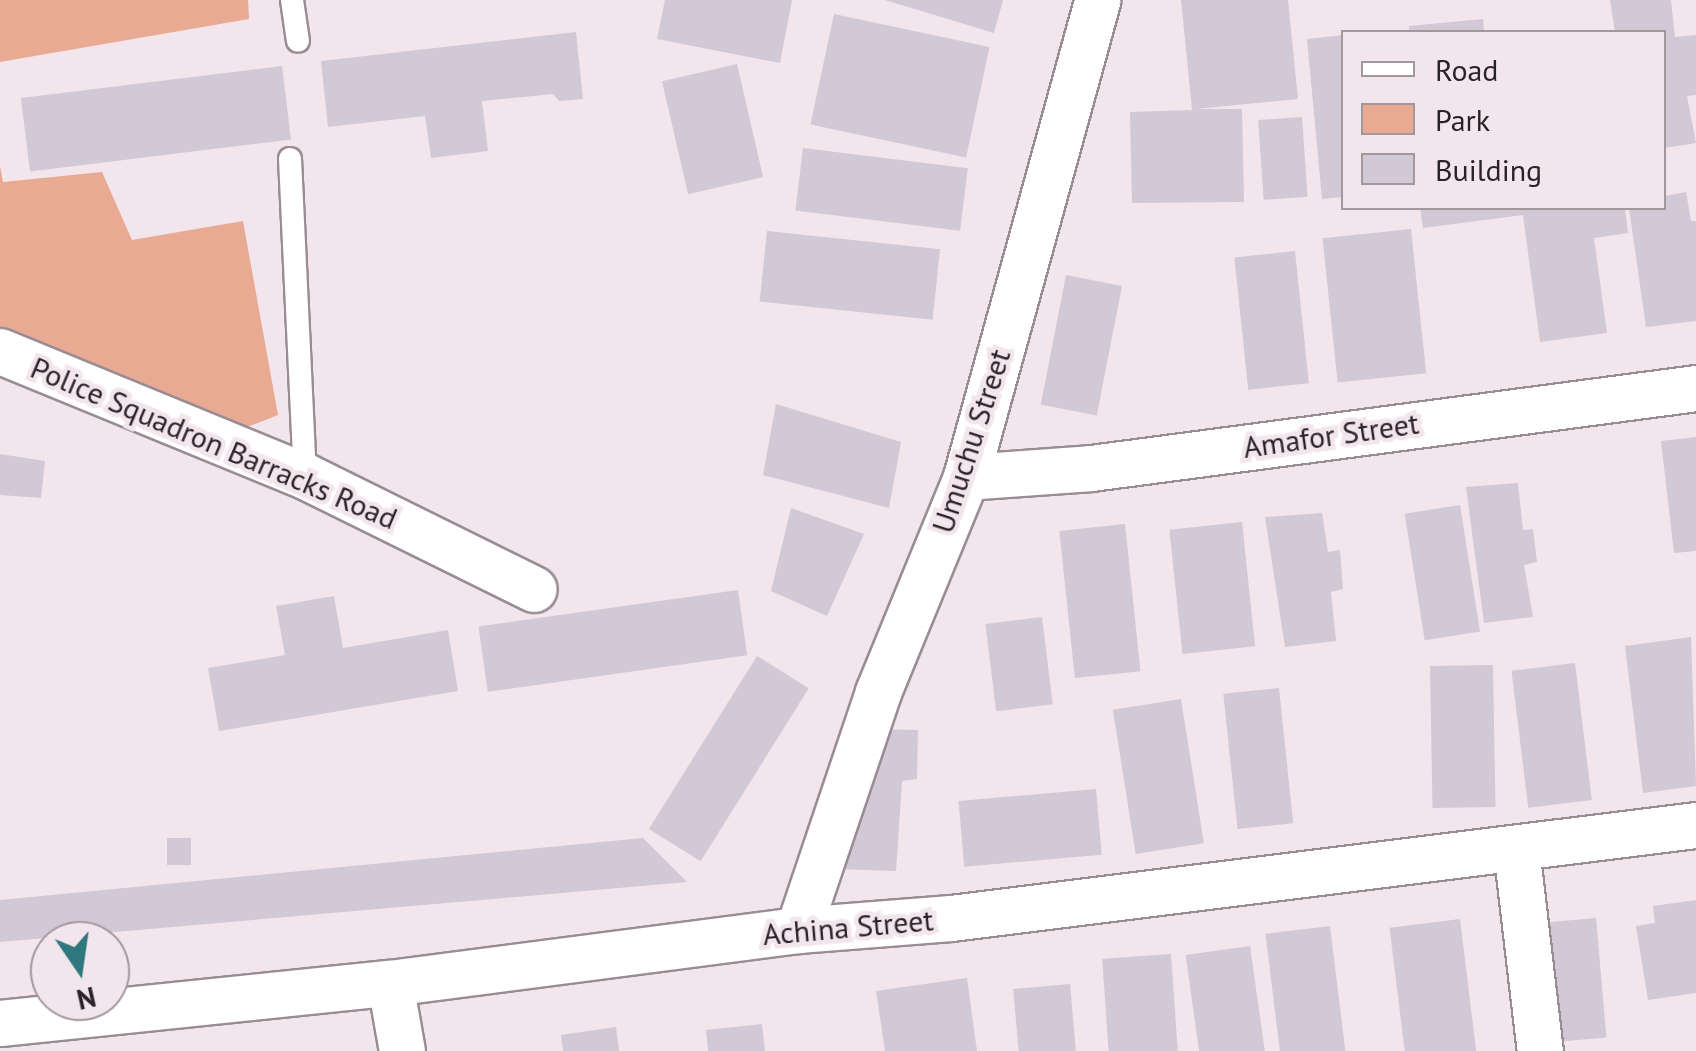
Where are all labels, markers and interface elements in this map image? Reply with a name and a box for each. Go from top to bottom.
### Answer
legend [1341,30,1666,210]
text: Road [1435,50,1499,89]
text: Park [1435,100,1490,139]
text: Building [1435,150,1542,189]
street label: Umuchu Street [924,345,1018,537]
street label: Police Squadron Barracks Road [25,349,403,537]
street label: Amafor Street [1241,405,1421,465]
street label: Achina Street [761,902,935,952]
north arrow [30,921,130,1021]
text: N [73,979,100,1019]

